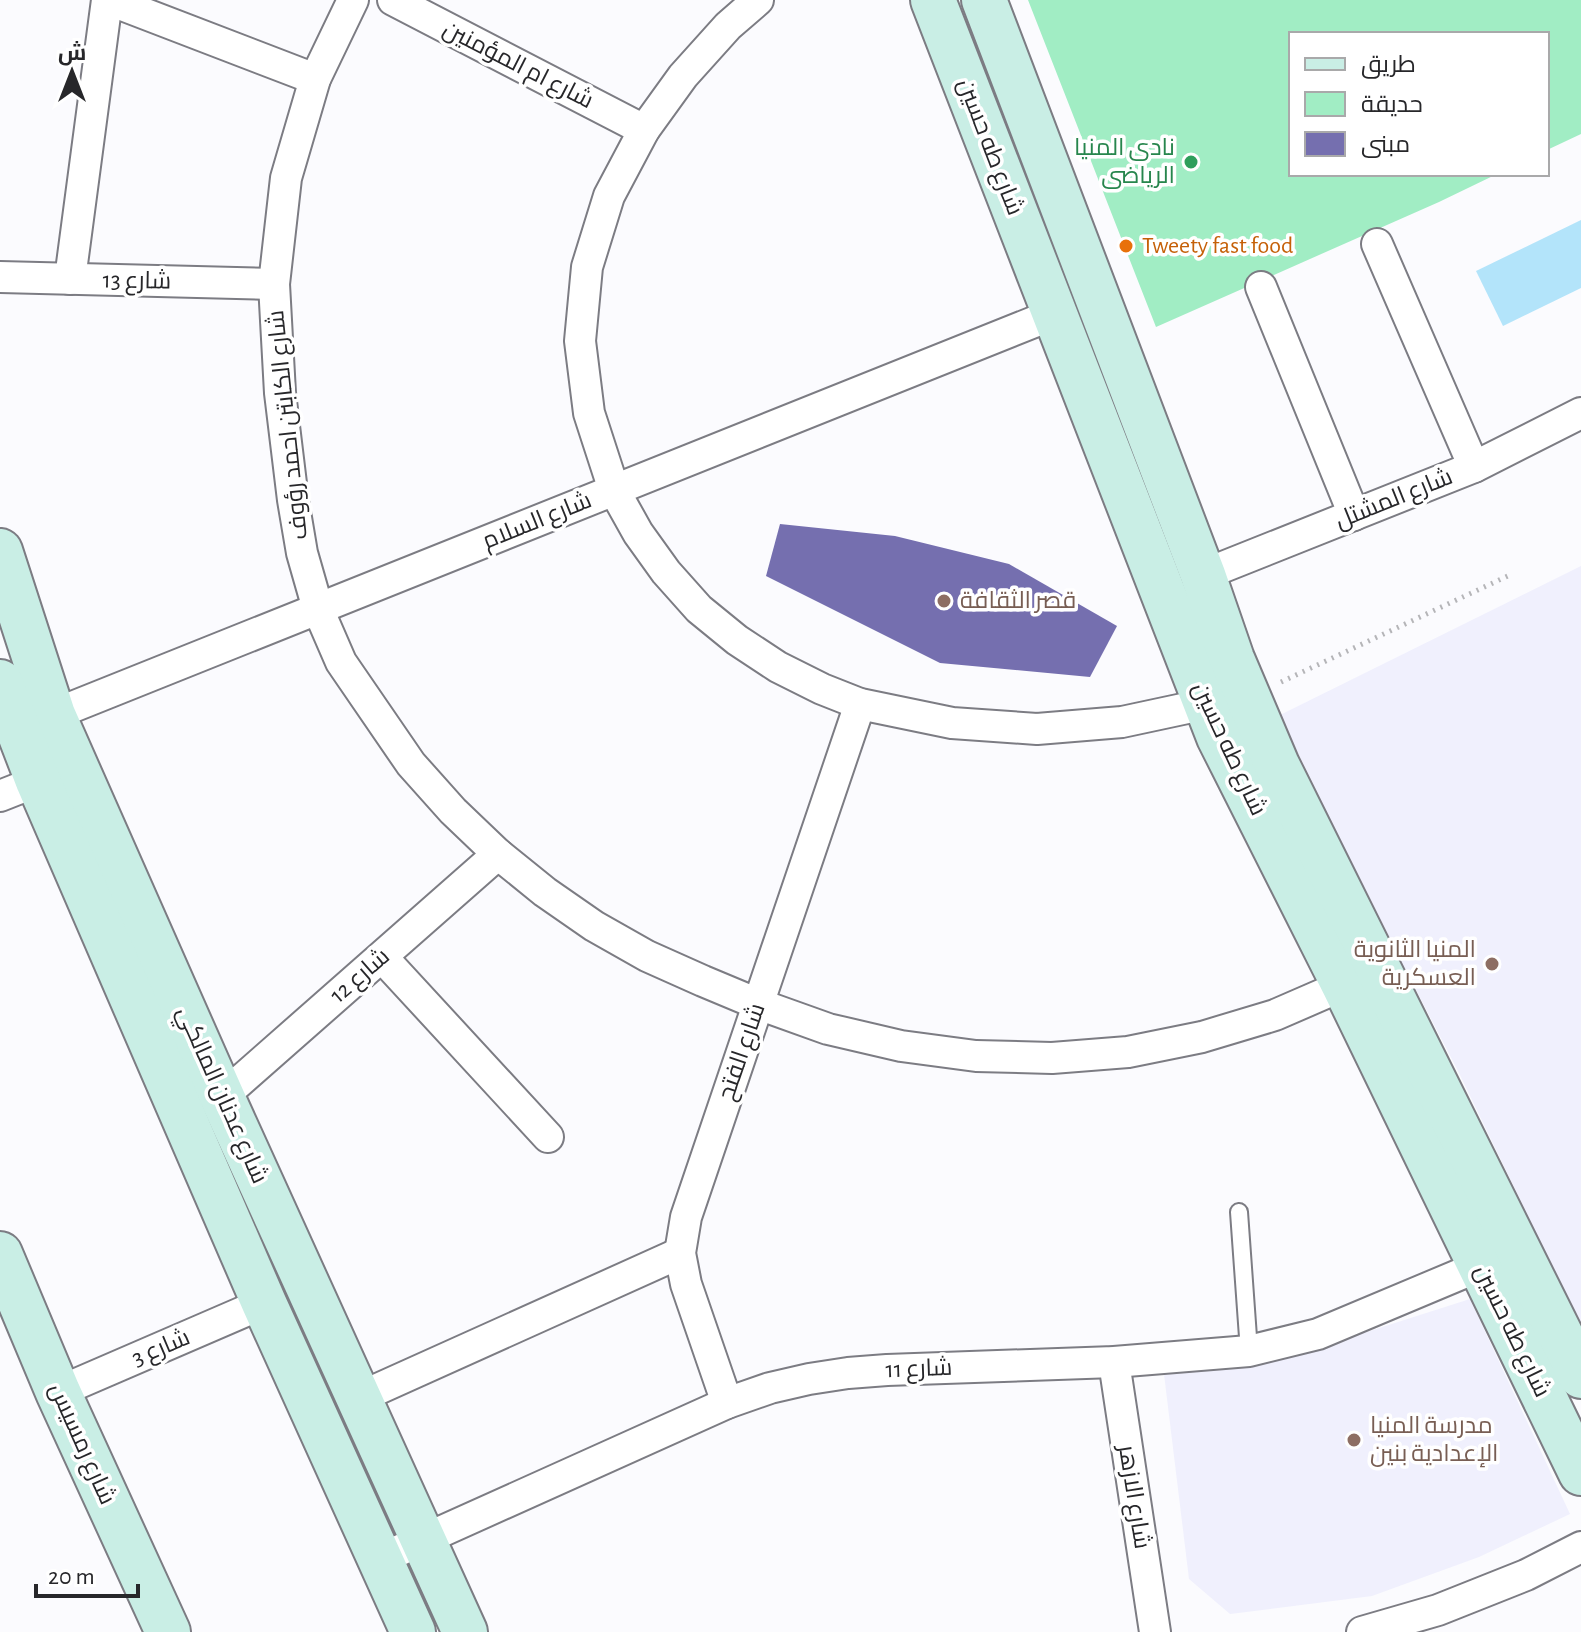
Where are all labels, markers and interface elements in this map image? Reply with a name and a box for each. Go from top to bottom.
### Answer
street label: شارع ام المؤمنين [438,16,598,116]
north arrow [32,32,112,112]
legend [1289,32,1549,176]
text: ش [58,41,86,66]
text: طريق [1361,53,1416,79]
street label: شارع طه حسين [950,75,1028,220]
text: حديقة [1361,93,1423,117]
text: مبنى [1361,133,1410,158]
place label: نادى المنيا الرياضى [1074,136,1175,189]
marker: نادى المنيا الرياضى [1182,153,1200,171]
place label: Tweety fast food [1142,234,1293,258]
marker: Tweety fast food [1117,237,1135,255]
street label: شارع 13 [102,267,172,297]
street label: شارع الكابتن احمد رؤوف [263,309,315,541]
street label: شارع المشتل [1332,464,1457,536]
street label: شارع السلام [479,487,596,557]
place label: قصر الثقافة [960,588,1076,613]
marker: قصر الثقافة [935,592,953,610]
street label: شارع طه حسين [1185,678,1271,821]
place label: المنيا الثانوية العسكرية [1354,937,1476,990]
street label: شارع 12 [325,943,396,1010]
marker: المنيا الثانوية العسكرية [1483,955,1501,973]
street label: شارع الفتح [713,1000,773,1105]
street label: شارع عدنان المالكي [167,1003,273,1190]
street label: شارع طه حسين [1467,1261,1555,1402]
street label: شارع 3 [128,1324,195,1374]
street label: شارع 11 [885,1355,953,1385]
street label: شارع رمسيس [42,1379,120,1509]
place label: مدرسة المنيا الإعدادية بنين [1370,1414,1499,1468]
marker: مدرسة المنيا الإعدادية بنين [1345,1431,1363,1449]
street label: شارع الازهر [1111,1441,1155,1551]
scale bar [36,1548,138,1598]
text: 20 m [48,1565,95,1589]

